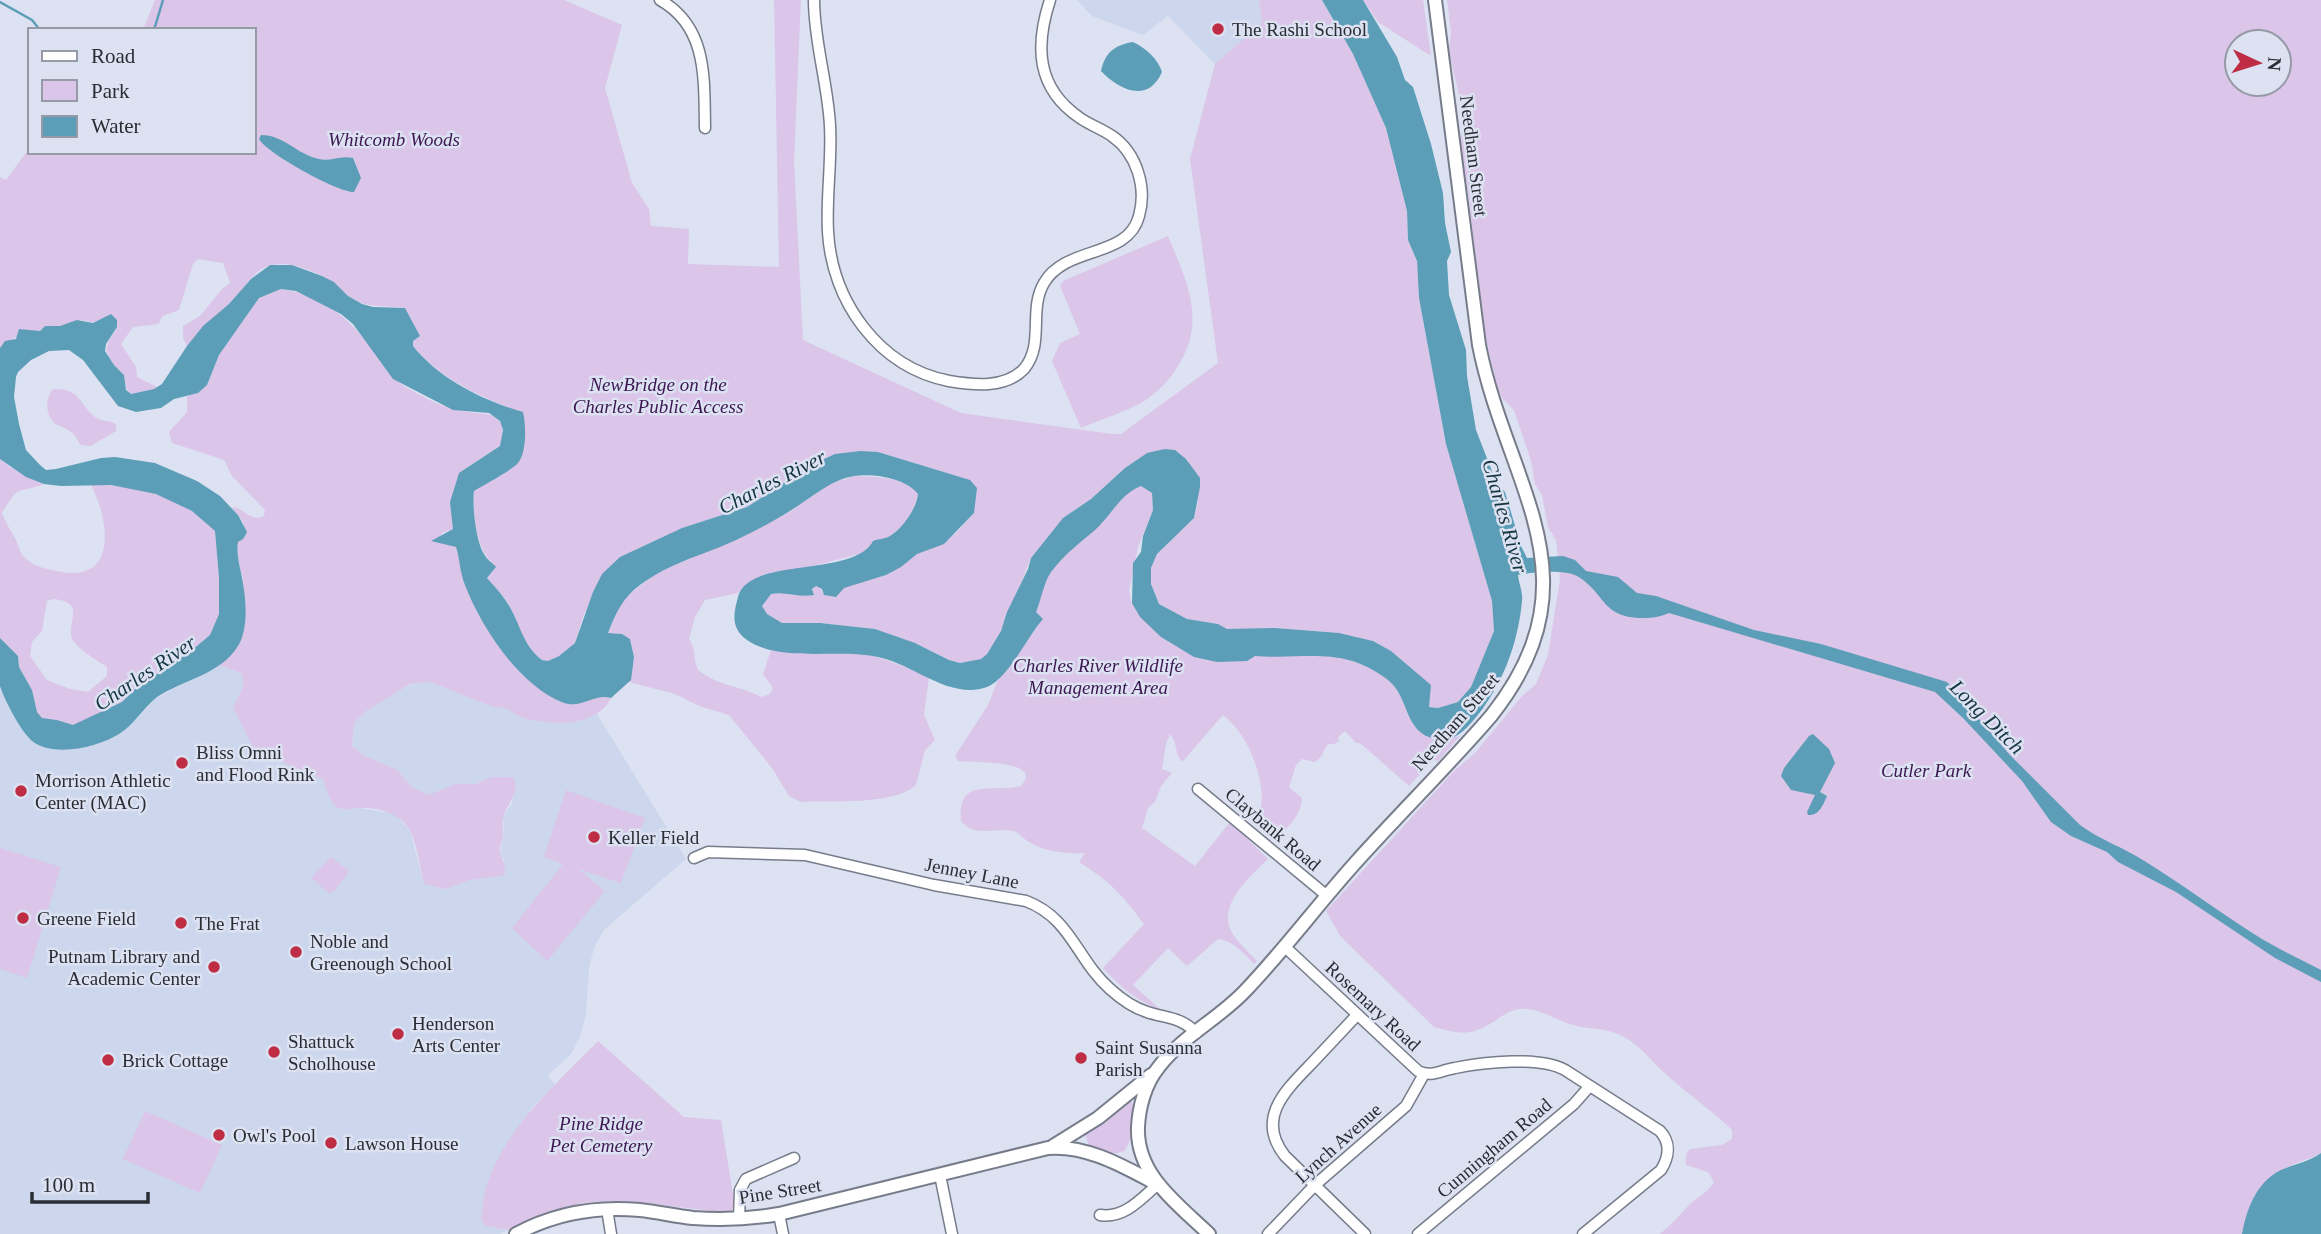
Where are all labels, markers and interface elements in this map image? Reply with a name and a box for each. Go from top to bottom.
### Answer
place label: The Rashi School [1232,19,1367,40]
marker: The Rashi School [1210,21,1226,37]
legend [28,28,256,154]
north arrow [2223,28,2293,98]
text: Road [91,44,136,68]
text: N [2263,57,2285,72]
text: Park [91,79,130,103]
street label: Needham Street [1456,94,1492,218]
text: Water [91,114,141,138]
park label: Whitcomb Woods [328,129,460,150]
park label: NewBridge on the Charles Public Access [573,374,743,417]
water label: Charles River [714,444,830,519]
water label: Charles River [1477,456,1533,576]
water label: Charles River [90,630,201,716]
park label: Charles River Wildlife Management Area [1013,655,1183,698]
street label: Needham Street [1407,669,1503,775]
water label: Long Ditch [1944,674,2029,759]
place label: Bliss Omni and Flood Rink [196,742,315,785]
marker: Bliss Omni and Flood Rink [174,755,190,771]
park label: Cutler Park [1881,760,1972,781]
place label: Morrison Athletic Center (MAC) [35,770,171,814]
marker: Morrison Athletic Center (MAC) [13,783,29,799]
street label: Claybank Road [1221,783,1325,875]
place label: Keller Field [608,827,700,848]
marker: Keller Field [586,829,602,845]
street label: Jenney Lane [923,854,1021,892]
place label: Greene Field [37,908,136,929]
marker: Greene Field [15,910,31,926]
place label: The Frat [195,913,261,934]
marker: The Frat [173,915,189,931]
place label: Noble and Greenough School [310,931,452,974]
marker: Noble and Greenough School [288,944,304,960]
place label: Putnam Library and Academic Center [48,946,201,989]
street label: Rosemary Road [1321,957,1425,1056]
marker: Putnam Library and Academic Center [206,959,222,975]
place label: Henderson Arts Center [412,1013,501,1056]
marker: Henderson Arts Center [390,1026,406,1042]
place label: Shattuck Scholhouse [288,1031,376,1074]
place label: Saint Susanna Parish [1095,1037,1203,1080]
marker: Shattuck Scholhouse [266,1044,282,1060]
place label: Brick Cottage [122,1050,228,1071]
marker: Saint Susanna Parish [1073,1050,1089,1066]
marker: Brick Cottage [100,1052,116,1068]
street label: Cunningham Road [1432,1094,1556,1202]
street label: Lynch Avenue [1291,1099,1385,1187]
park label: Pine Ridge Pet Cemetery [549,1113,653,1156]
place label: Owl's Pool [233,1125,316,1146]
marker: Owl's Pool [211,1127,227,1143]
place label: Lawson House [345,1133,458,1154]
marker: Lawson House [323,1135,339,1151]
scale bar [32,1160,147,1204]
text: 100 m [42,1173,95,1197]
street label: Pine Street [737,1174,823,1208]

